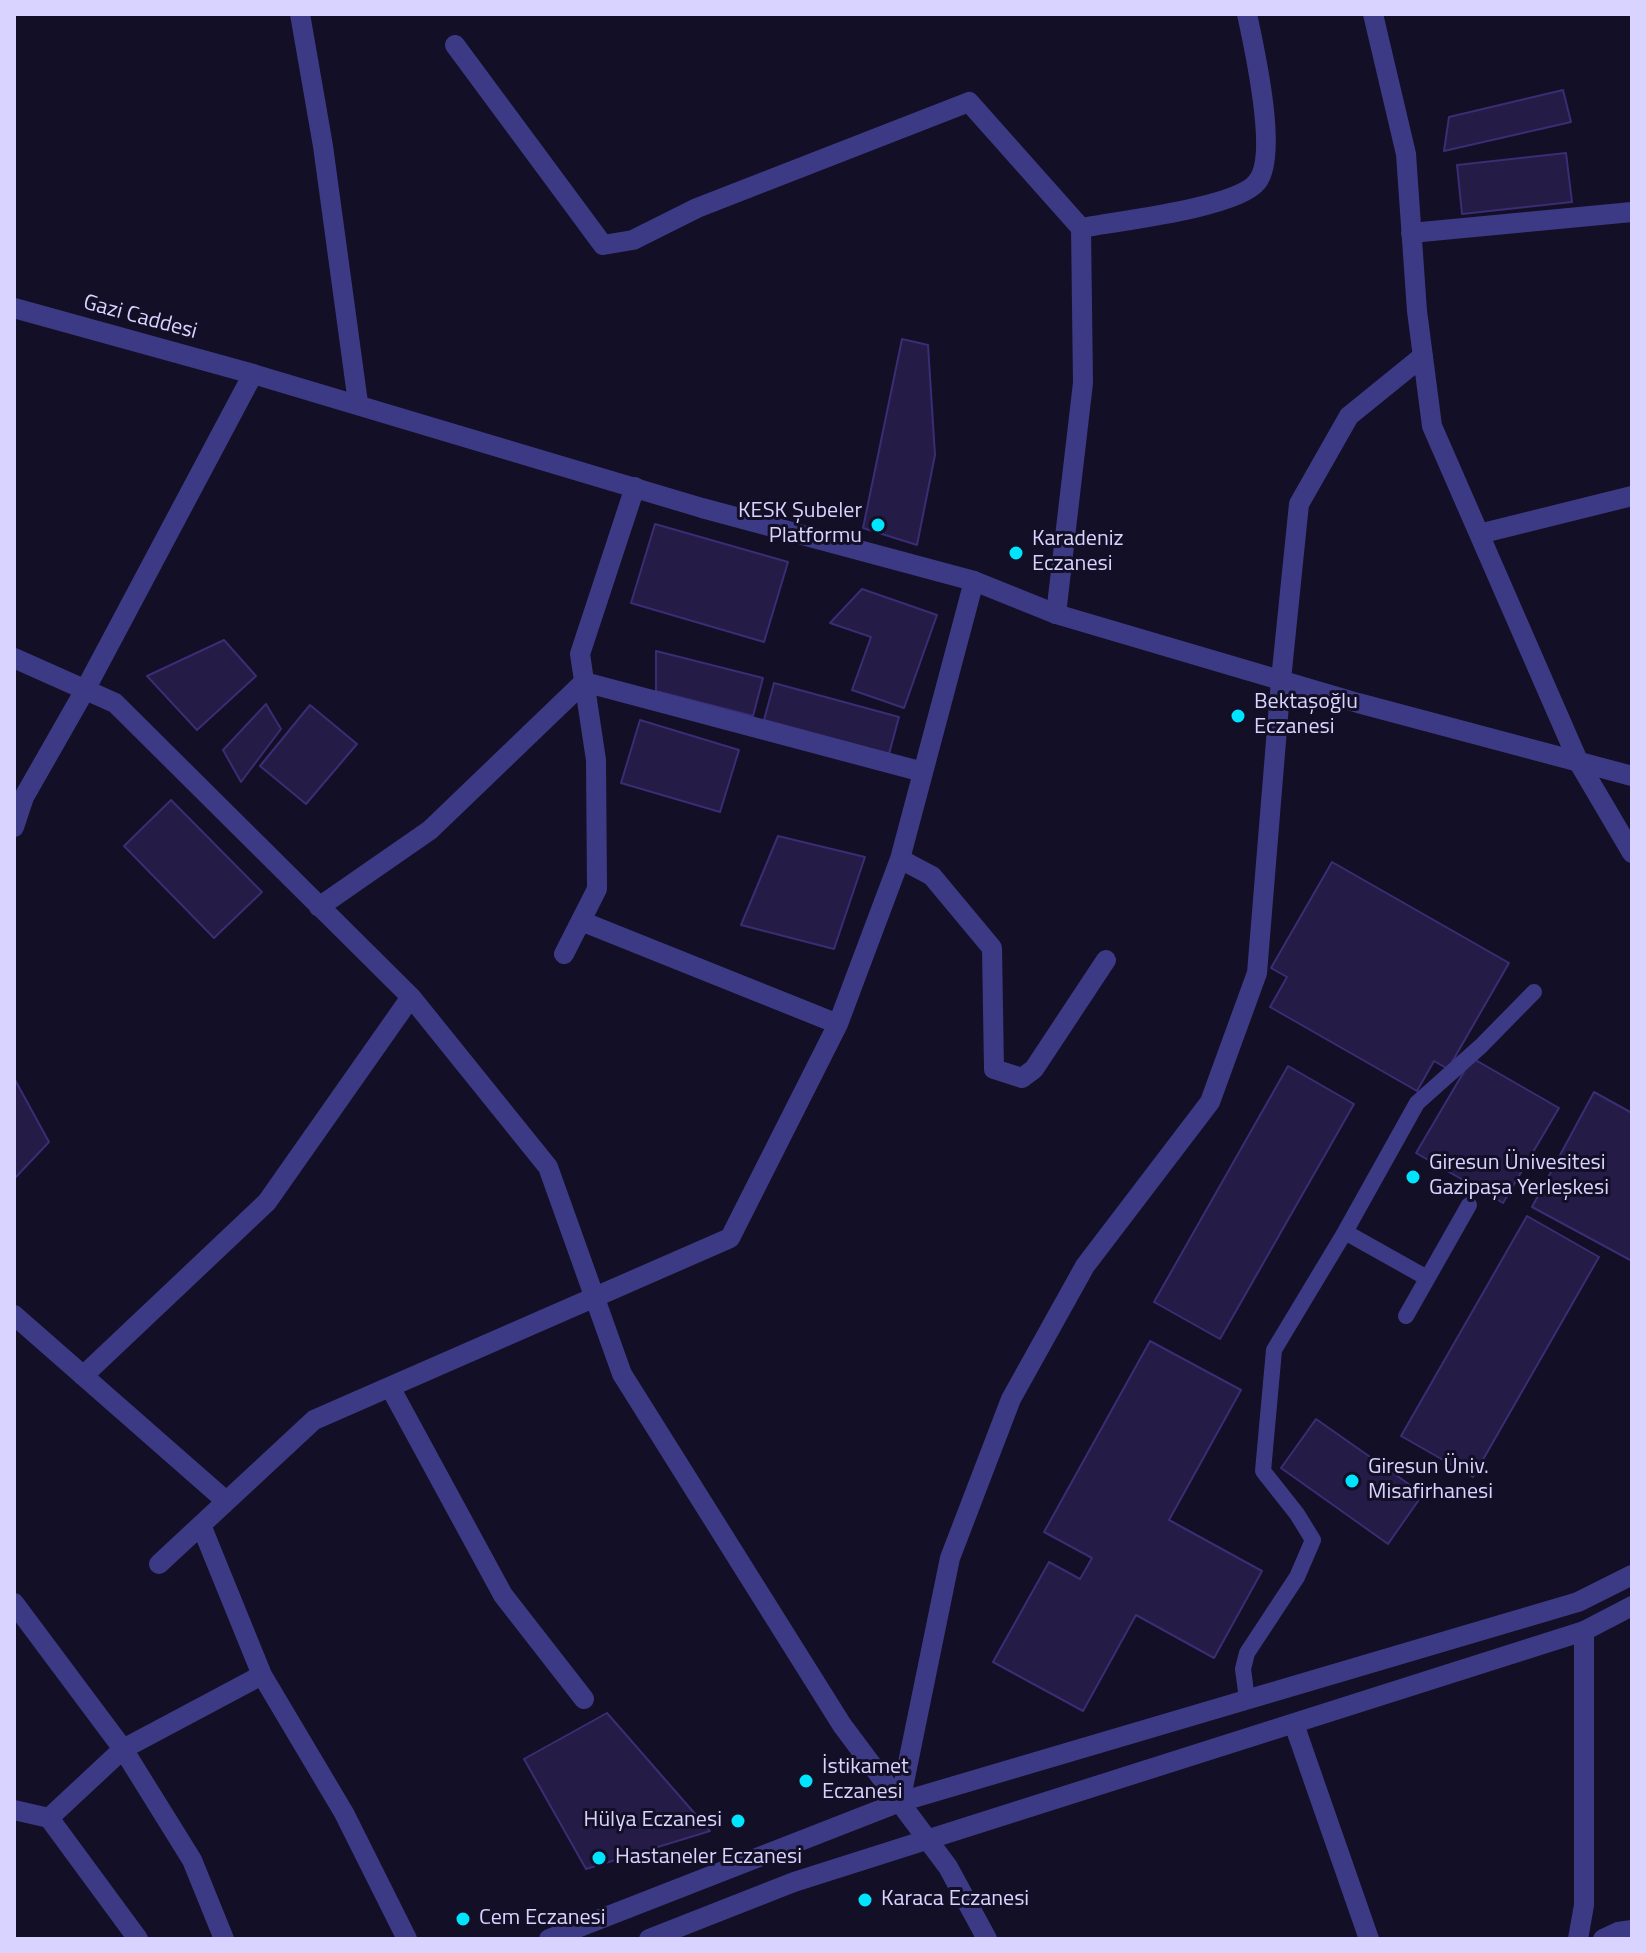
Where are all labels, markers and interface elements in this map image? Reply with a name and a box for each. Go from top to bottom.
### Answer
street label: Gazi Caddesi [80,290,200,346]
place label: KESK Şubeler Platformu [738,499,862,550]
marker: KESK Şubeler Platformu [869,516,887,534]
place label: Karadeniz Eczanesi [1032,527,1124,578]
marker: Karadeniz Eczanesi [1007,544,1025,562]
place label: Bektaşoğlu Eczanesi [1254,690,1358,742]
marker: Bektaşoğlu Eczanesi [1229,707,1247,725]
place label: Giresun Ünivesitesi Gazipaşa Yerleşkesi [1429,1151,1609,1202]
marker: Giresun Ünivesitesi Gazipaşa Yerleşkesi [1404,1168,1422,1186]
place label: Giresun Üniv. Misafirhanesi [1368,1455,1493,1506]
marker: Giresun Üniv. Misafirhanesi [1343,1472,1361,1490]
place label: İstikamet Eczanesi [822,1755,909,1806]
marker: İstikamet Eczanesi [797,1772,815,1790]
place label: Hülya Eczanesi [584,1808,722,1834]
marker: Hülya Eczanesi [729,1812,747,1830]
place label: Hastaneler Eczanesi [615,1845,802,1871]
marker: Hastaneler Eczanesi [590,1849,608,1867]
place label: Karaca Eczanesi [881,1887,1029,1913]
marker: Karaca Eczanesi [856,1891,874,1909]
place label: Cem Eczanesi [479,1906,606,1932]
marker: Cem Eczanesi [454,1910,472,1928]

